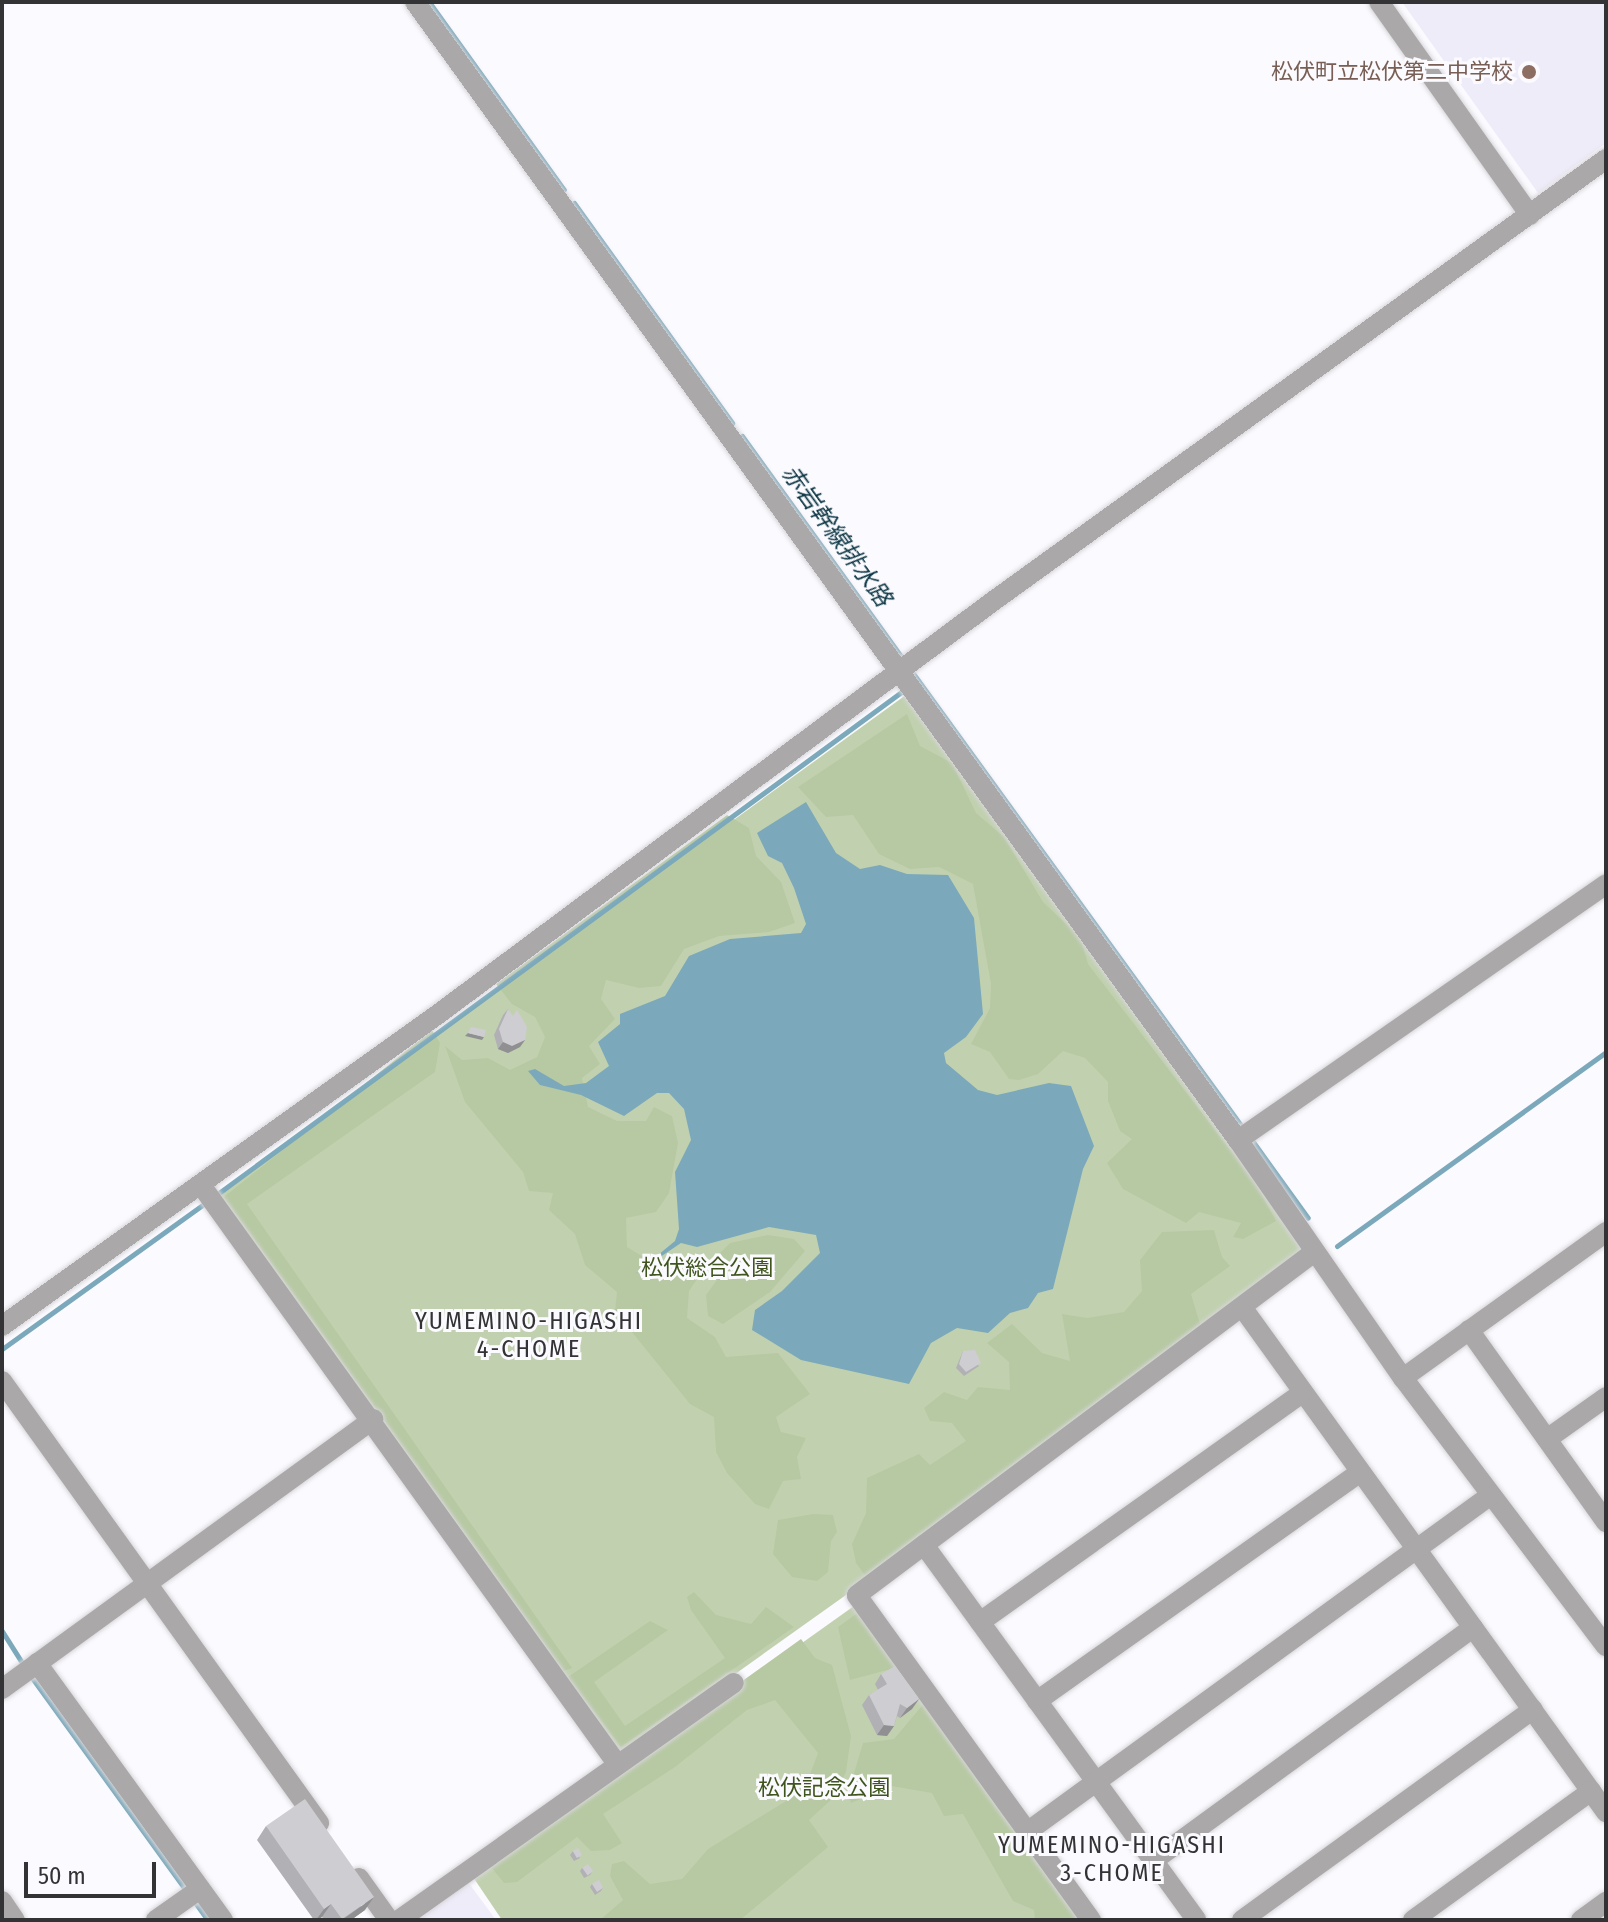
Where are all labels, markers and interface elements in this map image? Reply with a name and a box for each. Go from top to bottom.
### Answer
place label: 松伏町立松伏第二中学校 [1271,59,1513,85]
marker: 松伏町立松伏第二中学校 [1520,63,1538,81]
water label: 赤岩幹線排水路 [775,460,897,612]
park label: 松伏総合公園 [641,1255,773,1281]
district label: YUMEMINO-HIGASHI 4-CHOME [415,1308,643,1364]
park label: 松伏記念公園 [758,1775,890,1801]
district label: YUMEMINO-HIGASHI 3-CHOME [998,1832,1226,1888]
scale bar [28,1846,160,1896]
text: 50 m [38,1862,86,1890]

